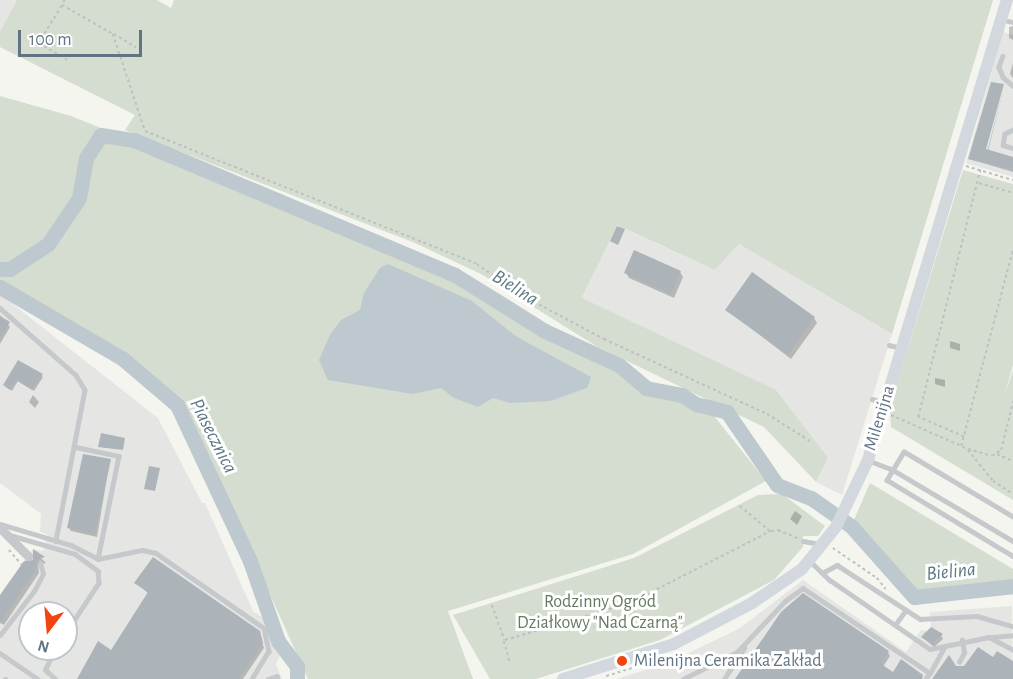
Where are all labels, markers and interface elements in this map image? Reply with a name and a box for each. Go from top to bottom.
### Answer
scale bar [21,18,146,56]
text: 100 m [29,31,72,49]
water label: Bielina [488,265,542,311]
street label: Milenijna [860,383,900,453]
water label: Piasecznica [184,394,242,478]
water label: Bielina [925,557,977,587]
park label: Rodzinny Ogród Działkowy "Nad Czarną" [517,592,683,634]
north arrow [18,601,78,661]
text: N [36,637,51,656]
place label: Milenijna Ceramika Zakład [634,650,822,672]
marker: Milenijna Ceramika Zakład [615,654,629,668]

